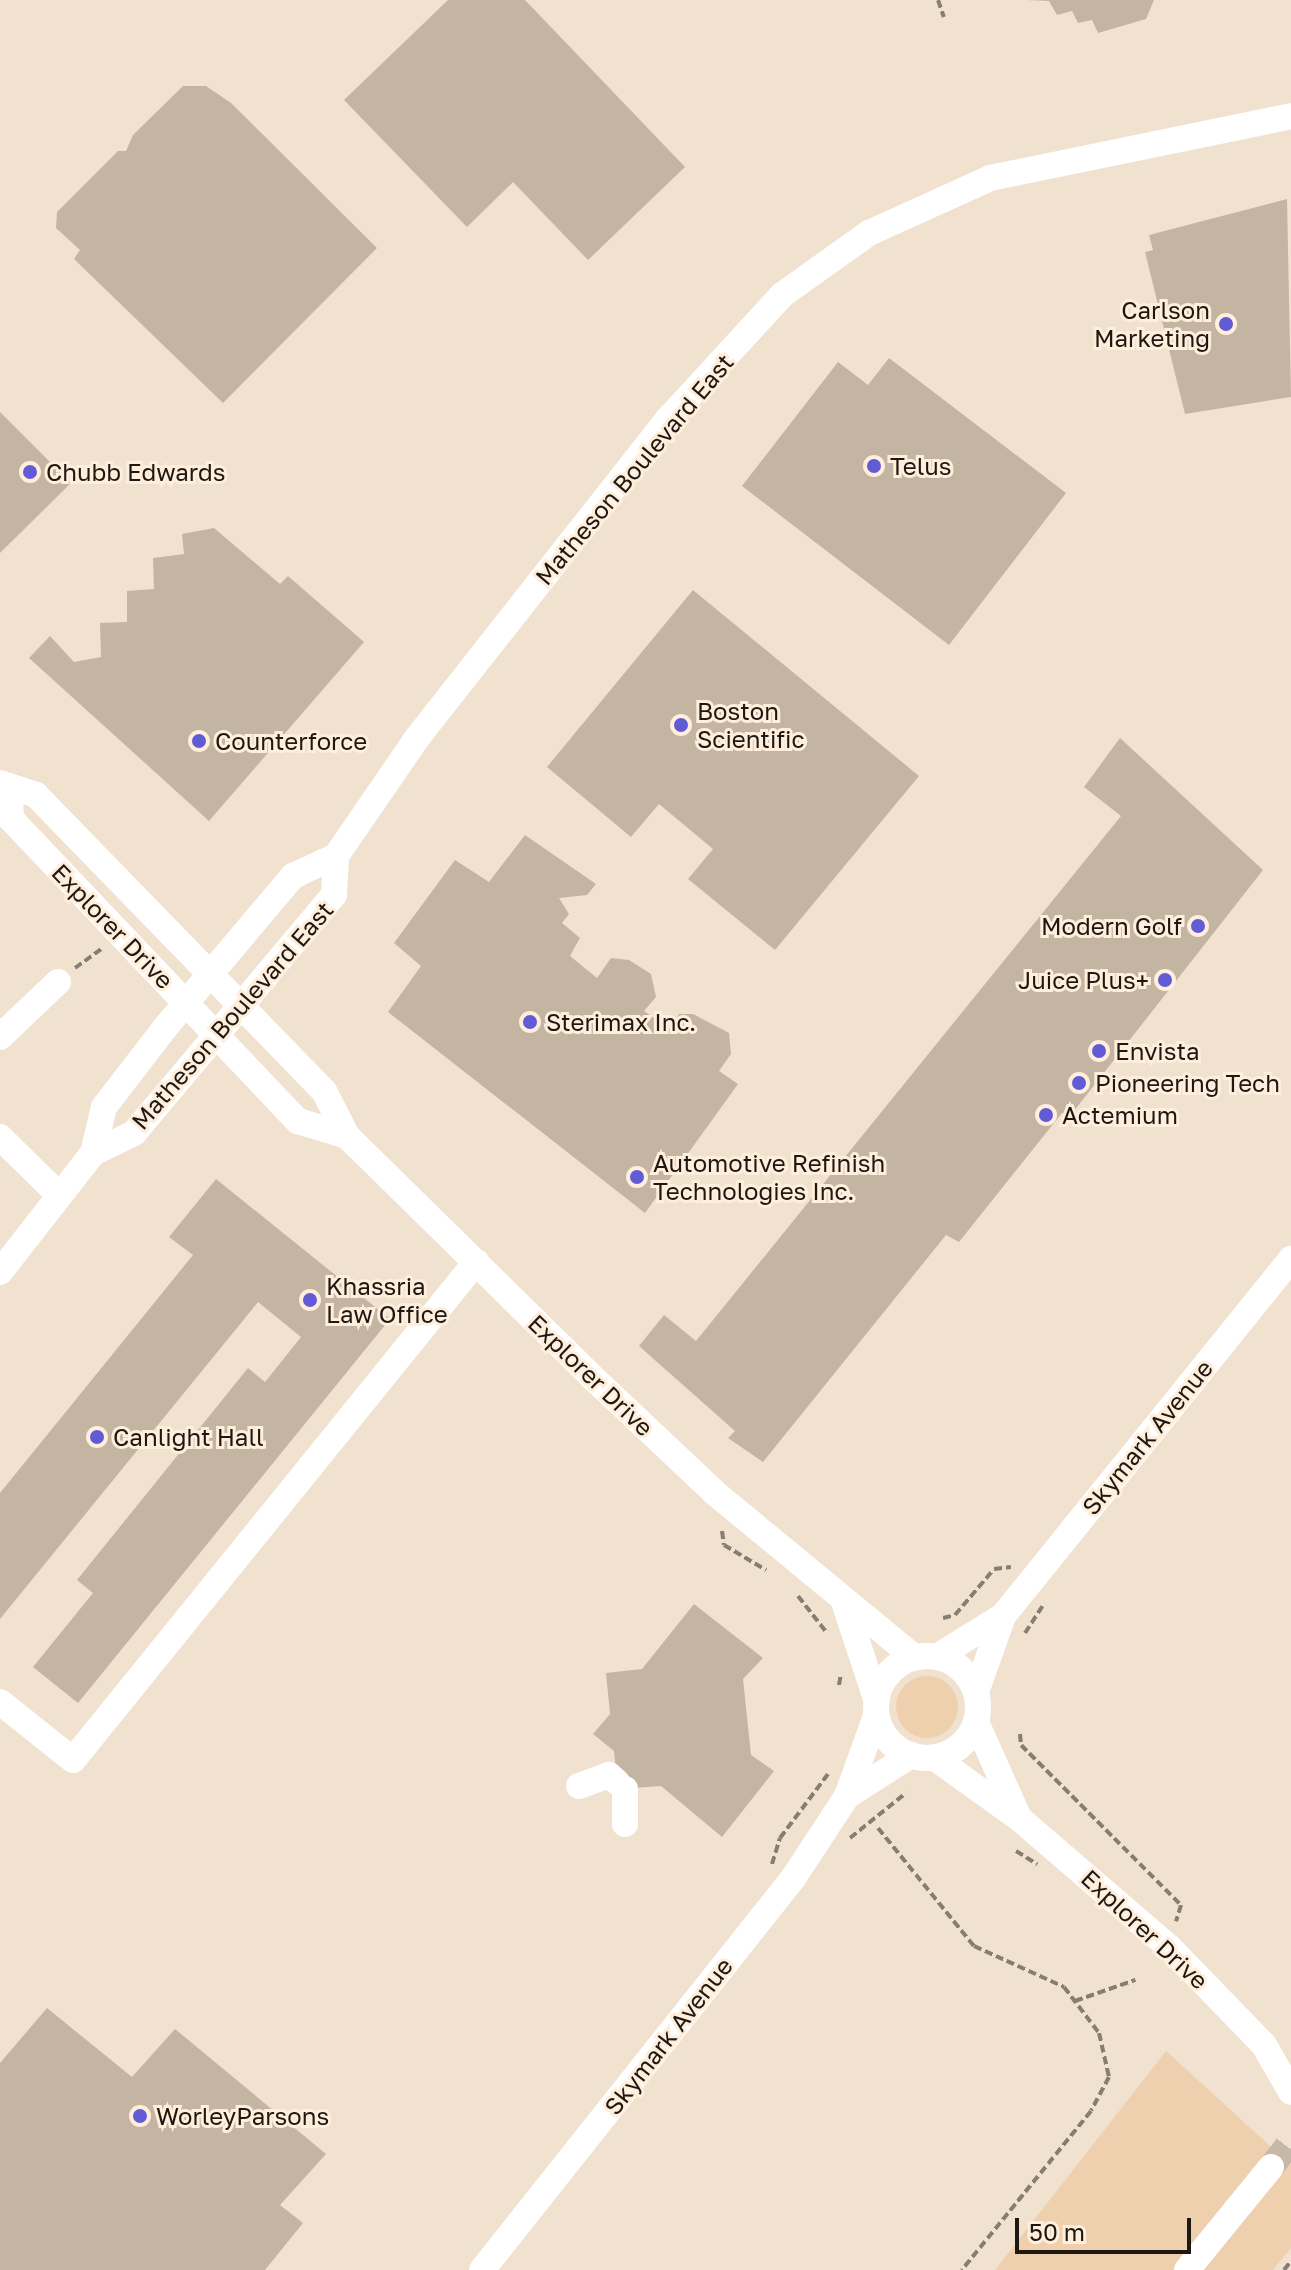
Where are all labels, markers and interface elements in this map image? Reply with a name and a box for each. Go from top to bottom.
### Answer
place label: Carlson Marketing [1094,296,1210,352]
marker: Carlson Marketing [1217,315,1235,333]
street label: Matheson Boulevard East [529,348,739,590]
place label: Telus [890,452,952,480]
marker: Telus [865,457,883,475]
place label: Chubb Edwards [46,458,225,486]
marker: Chubb Edwards [21,463,39,481]
place label: Boston Scientific [697,697,805,753]
marker: Boston Scientific [672,716,690,734]
place label: Counterforce [215,727,367,755]
marker: Counterforce [190,732,208,750]
street label: Explorer Drive [46,858,180,994]
street label: Matheson Boulevard East [125,895,339,1135]
place label: Modern Golf [1041,912,1182,940]
marker: Modern Golf [1189,917,1207,935]
place label: Juice Plus+ [1018,966,1149,994]
marker: Juice Plus+ [1156,971,1174,989]
place label: Sterimax Inc. [546,1008,696,1036]
marker: Sterimax Inc. [521,1013,539,1031]
place label: Envista [1115,1037,1200,1065]
marker: Envista [1090,1042,1108,1060]
place label: Pioneering Tech [1095,1069,1280,1097]
marker: Pioneering Tech [1070,1074,1088,1092]
place label: Actemium [1062,1101,1178,1129]
marker: Actemium [1037,1106,1055,1124]
place label: Automotive Refinish Technologies Inc. [653,1149,885,1205]
marker: Automotive Refinish Technologies Inc. [628,1168,646,1186]
place label: Khassria Law Office [326,1272,448,1328]
marker: Khassria Law Office [301,1291,319,1309]
street label: Explorer Drive [523,1308,659,1442]
street label: Skymark Avenue [1076,1354,1218,1520]
place label: Canlight Hall [113,1423,264,1451]
marker: Canlight Hall [88,1428,106,1446]
street label: Explorer Drive [1076,1863,1214,1995]
street label: Skymark Avenue [598,1952,738,2120]
place label: WorleyParsons [156,2102,329,2130]
marker: WorleyParsons [131,2107,149,2125]
scale bar [1019,2202,1195,2252]
text: 50 m [1029,2217,1085,2246]

